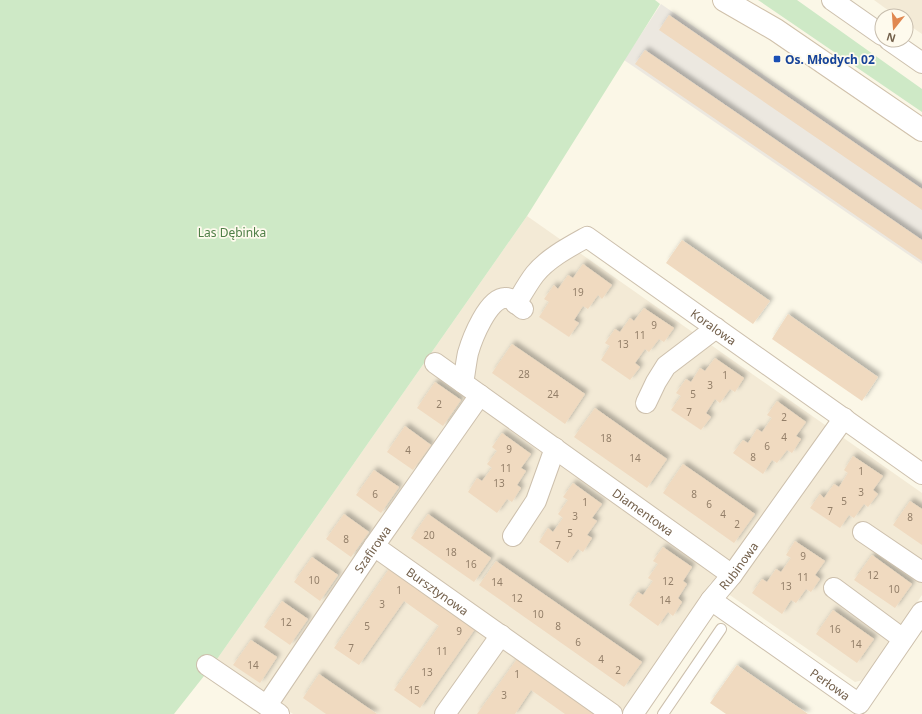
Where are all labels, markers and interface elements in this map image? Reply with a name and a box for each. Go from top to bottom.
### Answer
north arrow [874,8,914,48]
text: N [884,30,897,47]
place label: Os. Młodych 02 [785,51,875,68]
marker: Os. Młodych 02 [772,54,782,64]
park label: Las Dębinka [198,224,266,241]
house number: 19 [572,285,584,299]
street label: Koralowa [687,305,740,349]
house number: 9 [651,318,657,332]
house number: 11 [634,328,646,342]
house number: 13 [617,337,629,351]
house number: 28 [518,367,530,381]
house number: 1 [722,368,728,382]
house number: 3 [707,378,713,392]
house number: 24 [547,387,559,401]
house number: 5 [690,387,696,401]
house number: 2 [436,397,442,411]
house number: 7 [686,405,692,419]
house number: 2 [781,410,787,424]
house number: 4 [781,430,787,444]
house number: 18 [600,431,612,445]
house number: 6 [764,439,770,453]
house number: 9 [506,442,512,456]
house number: 4 [405,443,411,457]
house number: 8 [750,450,756,464]
house number: 14 [629,451,641,465]
house number: 11 [500,461,512,475]
house number: 1 [858,464,864,478]
house number: 13 [493,476,505,490]
street label: Diamentowa [609,484,677,539]
house number: 3 [858,485,864,499]
house number: 6 [372,487,378,501]
house number: 8 [691,487,697,501]
house number: 5 [841,494,847,508]
house number: 1 [582,495,588,509]
house number: 6 [706,497,712,511]
house number: 7 [827,504,833,518]
house number: 4 [720,507,726,521]
house number: 3 [572,509,578,523]
house number: 8 [907,510,913,524]
house number: 2 [734,517,740,531]
street label: Szafirowa [350,522,394,576]
house number: 5 [567,526,573,540]
house number: 20 [423,528,435,542]
house number: 8 [343,532,349,546]
house number: 7 [555,538,561,552]
street label: Rubinowa [715,538,762,593]
house number: 18 [445,545,457,559]
house number: 9 [800,549,806,563]
house number: 16 [465,557,477,571]
street label: Bursztynowa [403,563,472,619]
house number: 12 [867,568,879,582]
house number: 11 [797,570,809,584]
house number: 10 [308,573,320,587]
house number: 12 [662,574,674,588]
house number: 14 [491,575,503,589]
house number: 13 [780,579,792,593]
house number: 10 [888,582,900,596]
house number: 1 [396,583,402,597]
house number: 12 [511,591,523,605]
house number: 14 [659,593,671,607]
house number: 3 [379,597,385,611]
house number: 10 [532,607,544,621]
house number: 12 [280,615,292,629]
house number: 5 [364,619,370,633]
house number: 8 [555,619,561,633]
house number: 16 [829,622,841,636]
house number: 9 [456,624,462,638]
house number: 6 [575,635,581,649]
house number: 14 [850,637,862,651]
house number: 7 [348,641,354,655]
house number: 11 [436,644,448,658]
house number: 4 [598,652,604,666]
house number: 14 [247,658,259,672]
house number: 2 [615,663,621,677]
street label: Perłowa [807,664,854,704]
house number: 13 [421,665,433,679]
house number: 1 [514,667,520,681]
house number: 15 [408,683,420,697]
house number: 3 [501,688,507,702]

